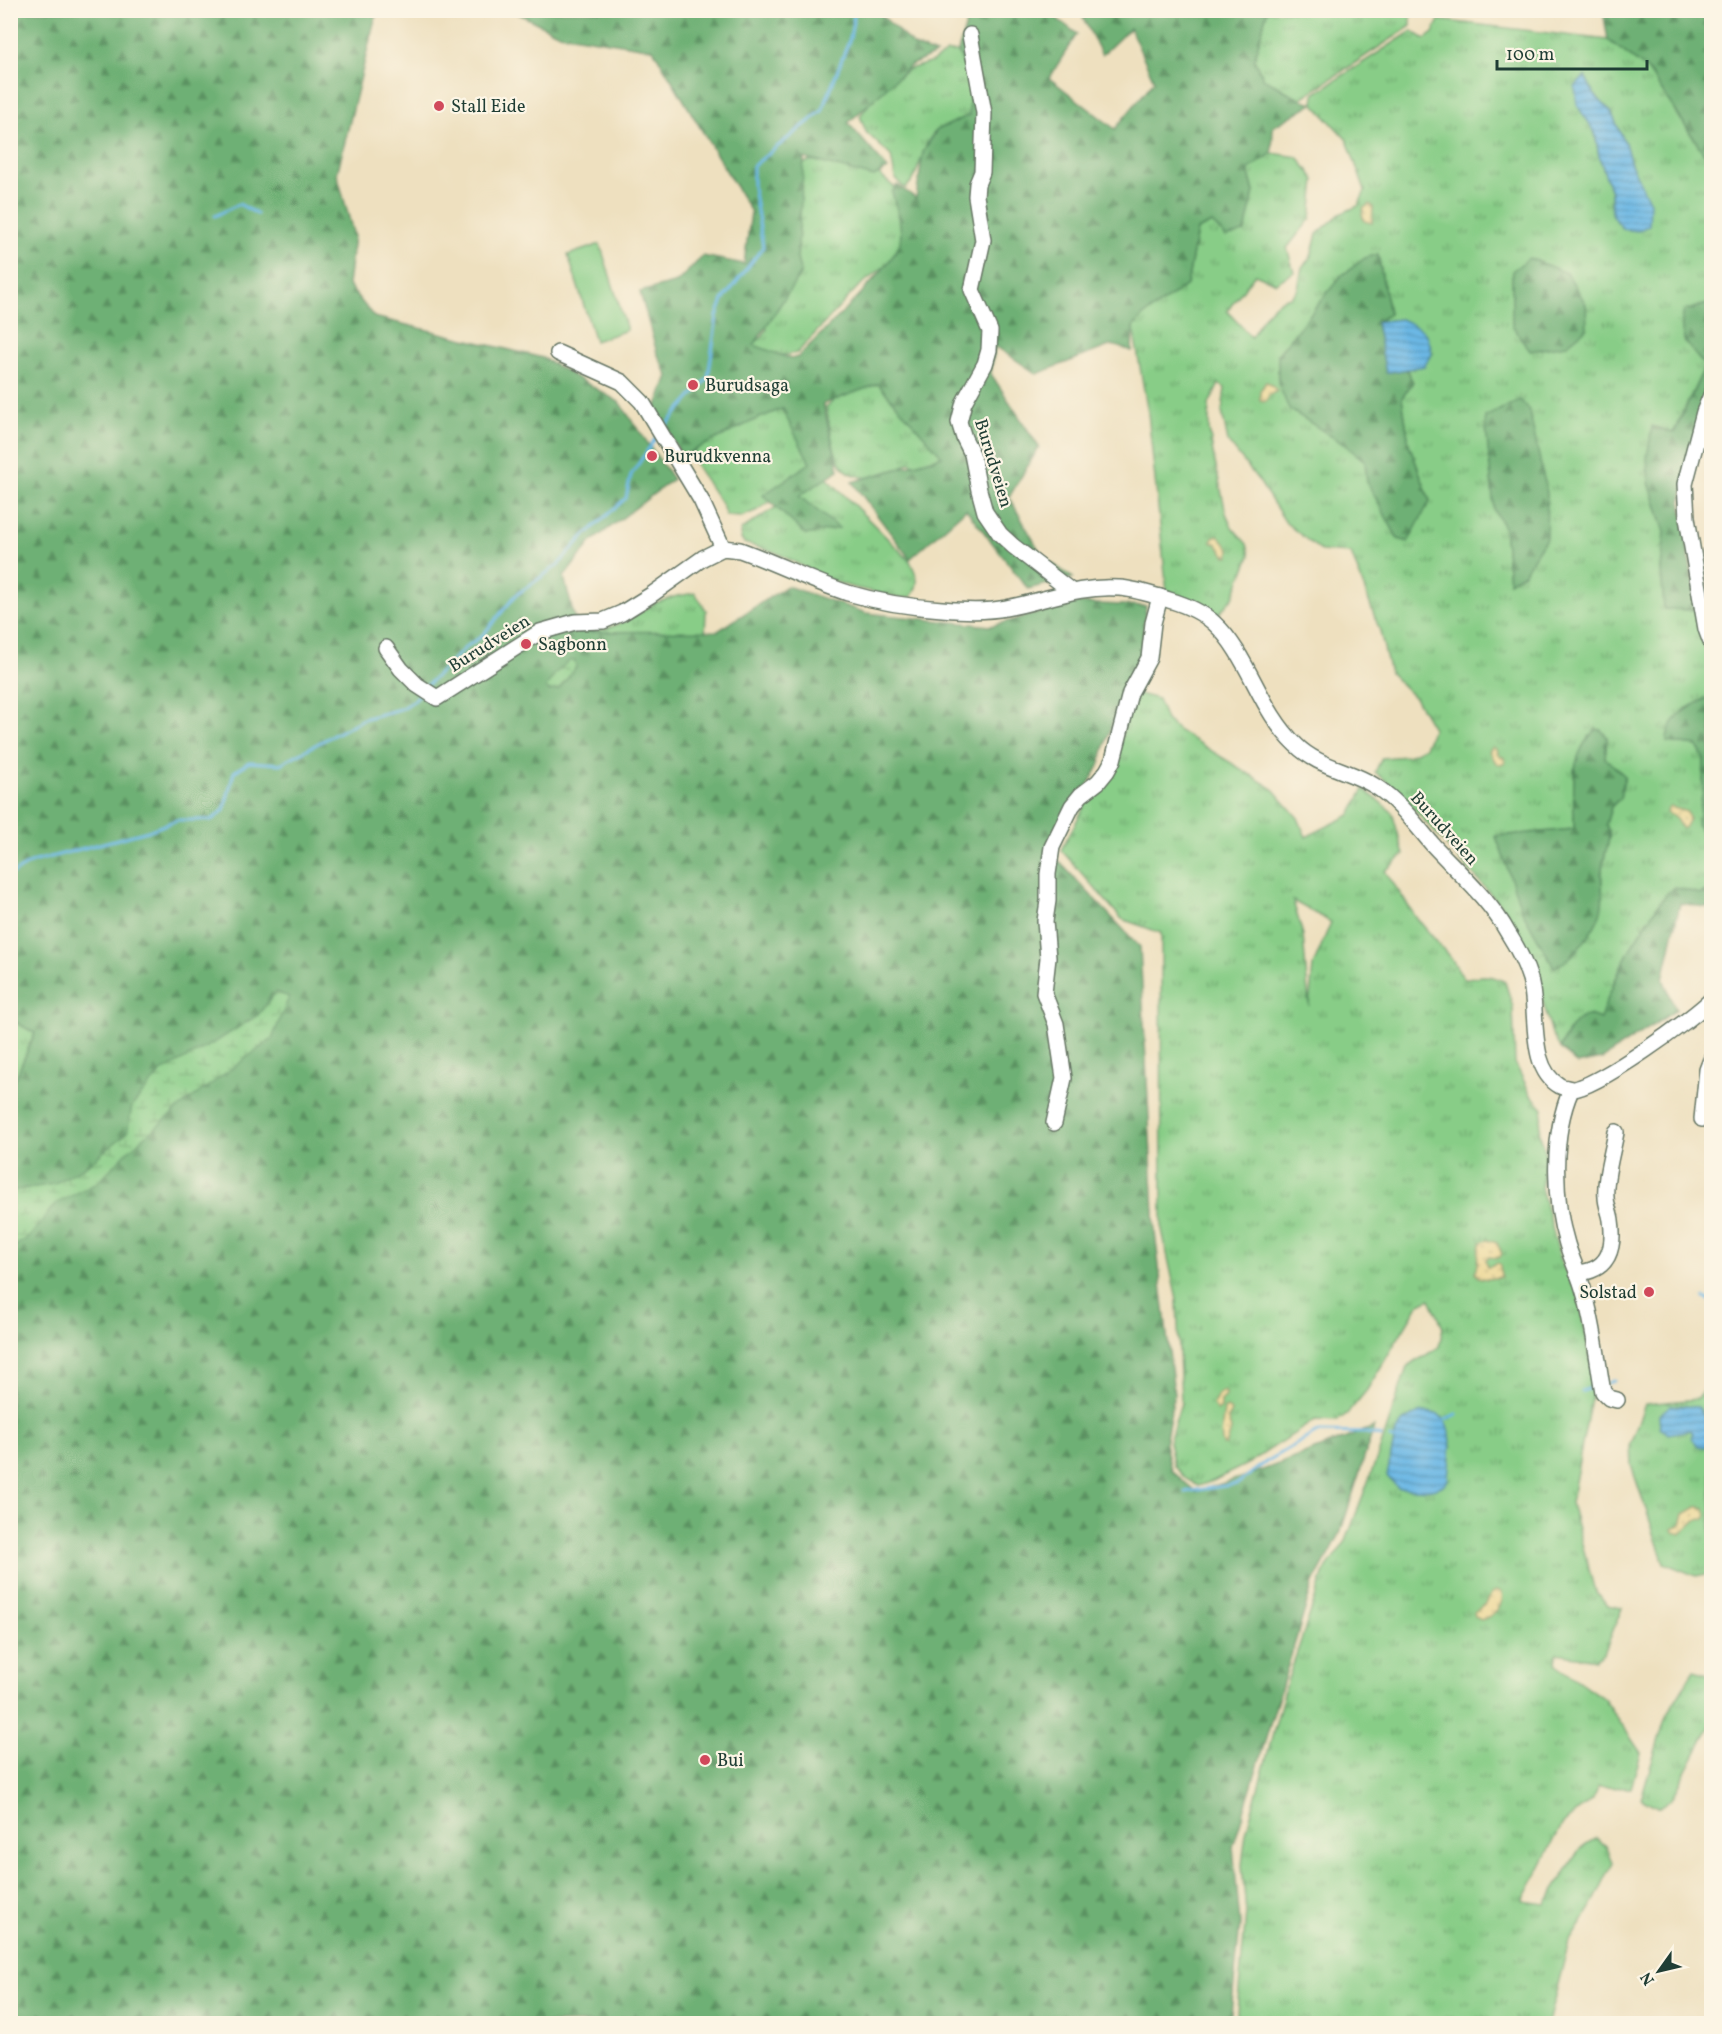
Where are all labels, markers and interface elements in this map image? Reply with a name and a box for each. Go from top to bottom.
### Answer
scale bar [1497,33,1647,71]
text: 100 m [1506,43,1555,68]
place label: Stall Eide [451,95,526,120]
marker: Stall Eide [432,99,446,113]
place label: Burudsaga [705,374,789,399]
marker: Burudsaga [686,378,700,392]
street label: Burudveien [967,416,1018,511]
place label: Burudkvenna [664,445,771,470]
marker: Burudkvenna [645,449,659,463]
street label: Burudveien [444,609,536,679]
place label: Sagbonn [538,633,607,658]
marker: Sagbonn [519,637,533,651]
street label: Burudveien [1404,787,1484,872]
place label: Solstad [1579,1281,1637,1306]
marker: Solstad [1642,1285,1656,1299]
place label: Bui [717,1749,744,1774]
marker: Bui [698,1753,712,1767]
north arrow [1629,1941,1689,2001]
text: N [1636,1967,1661,1989]

